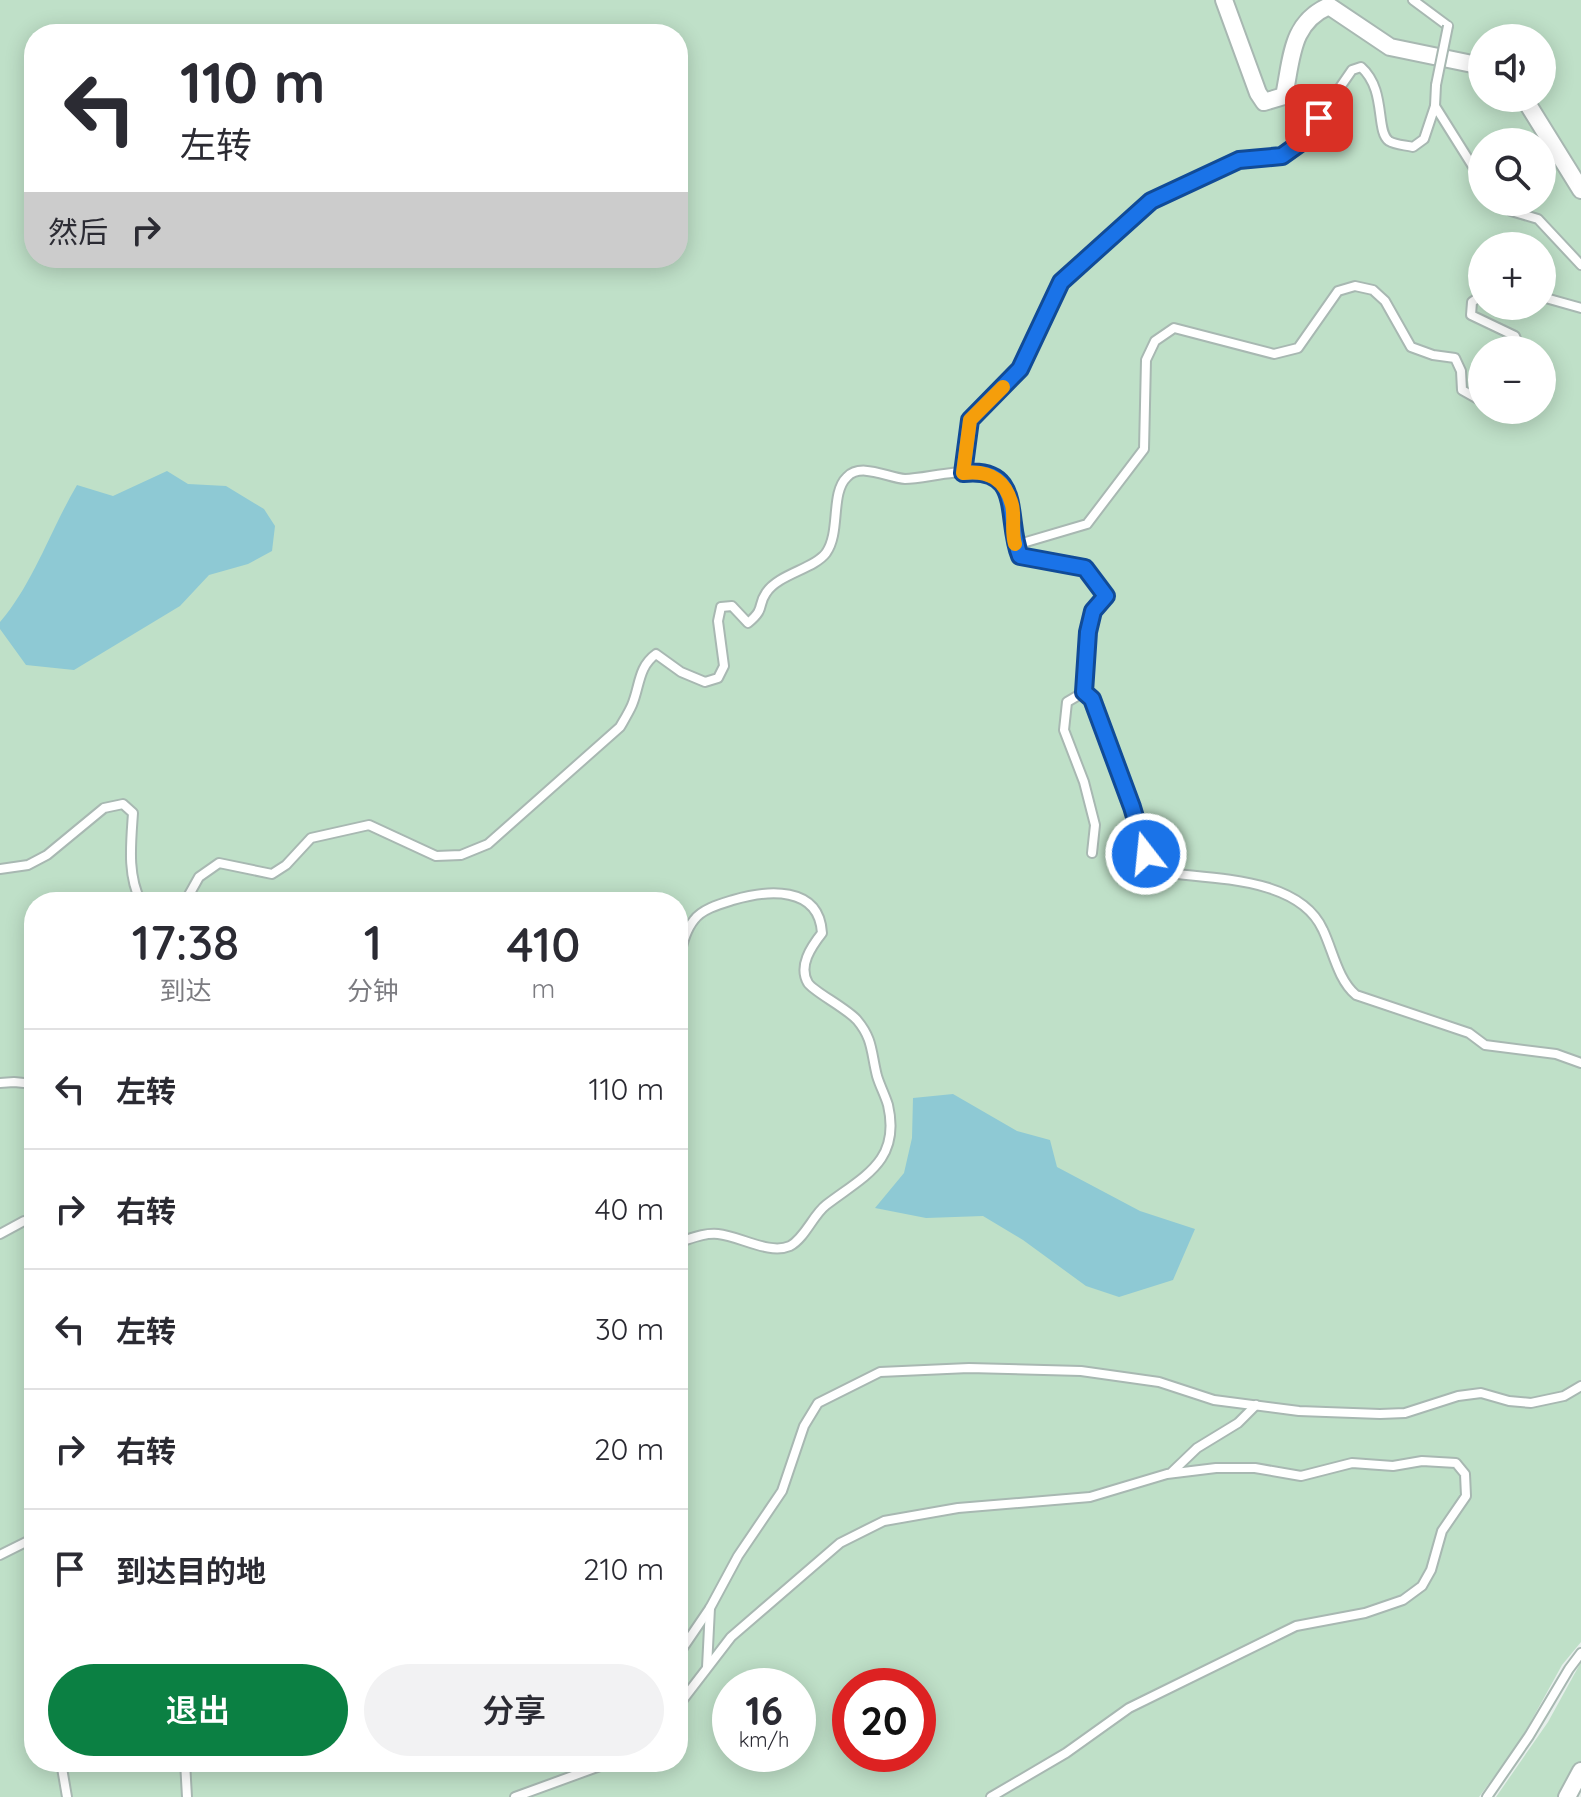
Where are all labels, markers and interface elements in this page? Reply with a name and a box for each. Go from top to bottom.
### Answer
map controls [1468,24,1556,424]
button: sound [1468,24,1556,112]
text: 110 m [180,47,325,117]
icon: left [48,56,152,160]
pin [1285,84,1353,152]
icon: arrive [1297,96,1341,140]
text: 左转 [180,122,252,167]
button: search [1468,128,1556,216]
icon: right [124,208,168,252]
text: 然后 [48,213,108,251]
button: + [1468,232,1556,320]
button: − [1468,336,1556,424]
position arrow [1104,812,1188,896]
text: 17:38 [132,912,239,972]
text: 1 [364,912,382,972]
text: 410 [507,914,580,974]
text: m [532,972,555,1005]
text: 到达 [159,974,211,1007]
text: 分钟 [347,974,399,1007]
icon: left [48,1067,92,1111]
text: 110 m [588,1070,664,1108]
text: 左转 [116,1072,176,1110]
icon: right [48,1187,92,1231]
text: 40 m [595,1190,664,1228]
text: 右转 [116,1192,176,1230]
icon: left [48,1307,92,1351]
text: 30 m [595,1310,664,1348]
text: 左转 [116,1312,176,1350]
icon: right [48,1427,92,1471]
text: 20 m [594,1430,664,1468]
text: 右转 [116,1432,176,1470]
icon: arrive [48,1547,92,1591]
text: 210 m [583,1550,664,1588]
text: 到达目的地 [116,1552,266,1590]
button: 退出 [48,1664,348,1756]
button: 分享 [364,1664,664,1756]
speed limit sign: 20 [832,1668,936,1772]
text: 16 [745,1685,783,1735]
text: km/h [739,1727,789,1752]

